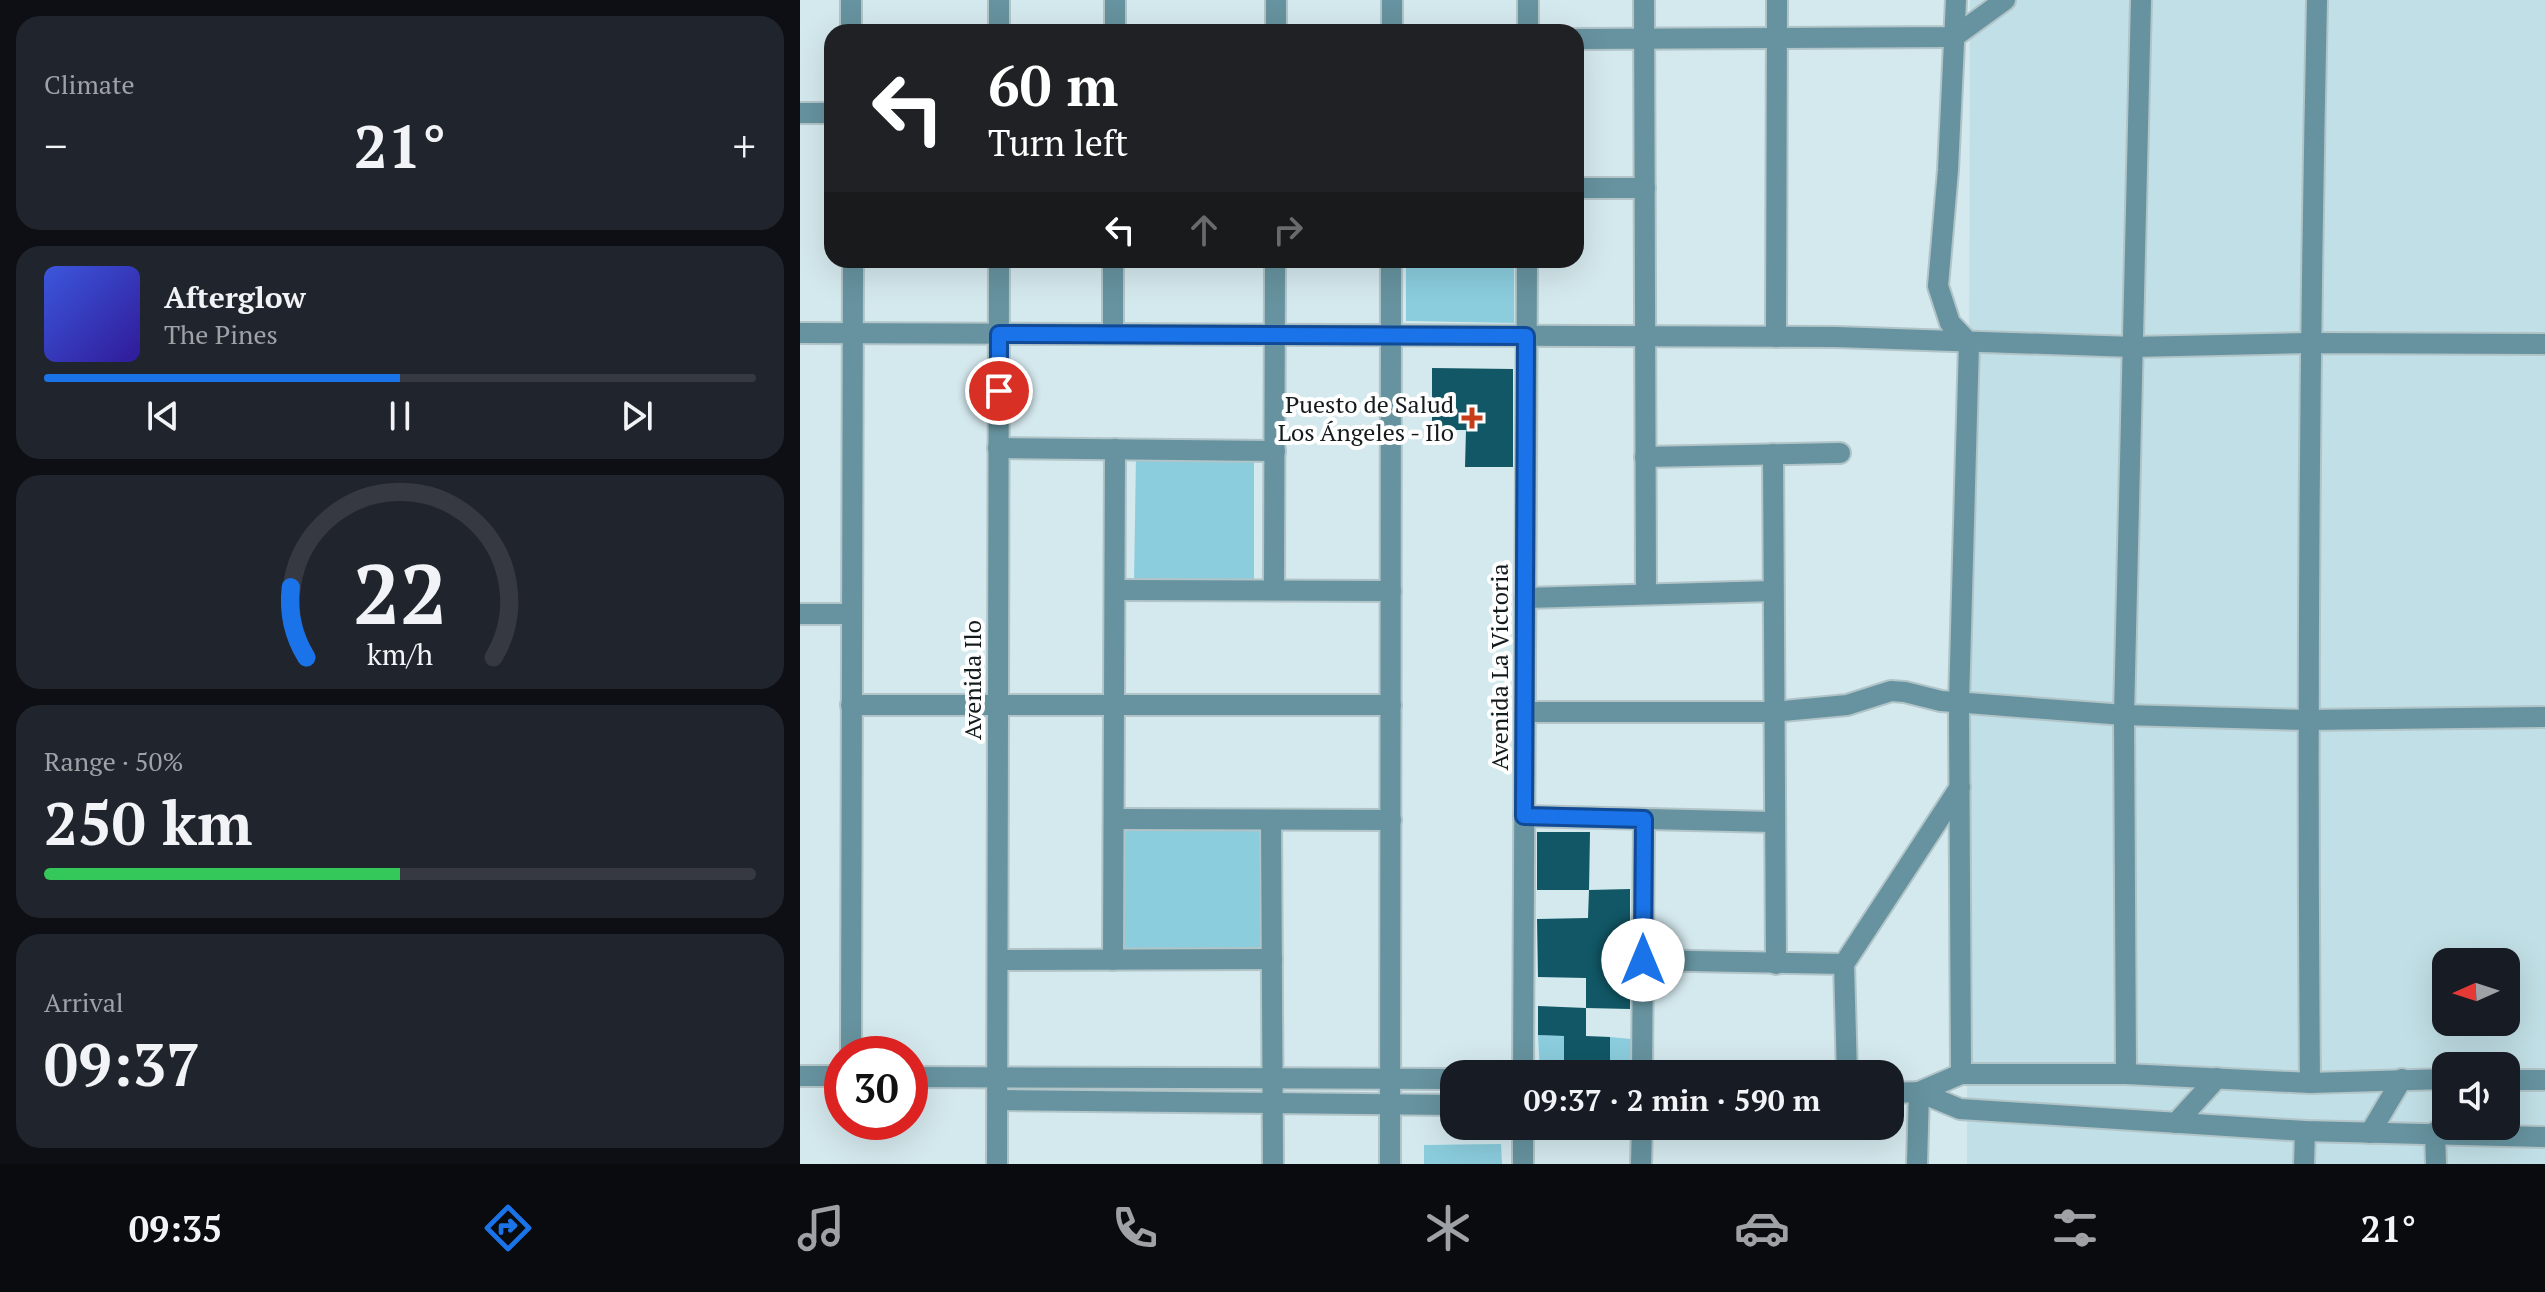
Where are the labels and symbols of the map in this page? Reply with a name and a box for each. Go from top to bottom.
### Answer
pin [965,357,1033,425]
place label: Puesto de Salud Los Ángeles - Ilo [1278,388,1454,448]
marker: Puesto de Salud Los Ángeles - Ilo [1461,407,1483,429]
street label: Avenida La Victoria [1483,563,1515,771]
street label: Avenida Ilo [956,620,988,740]
position arrow [1601,918,1685,1002]
north arrow [2432,948,2520,1036]
speed limit sign: 30 [824,1036,928,1140]

